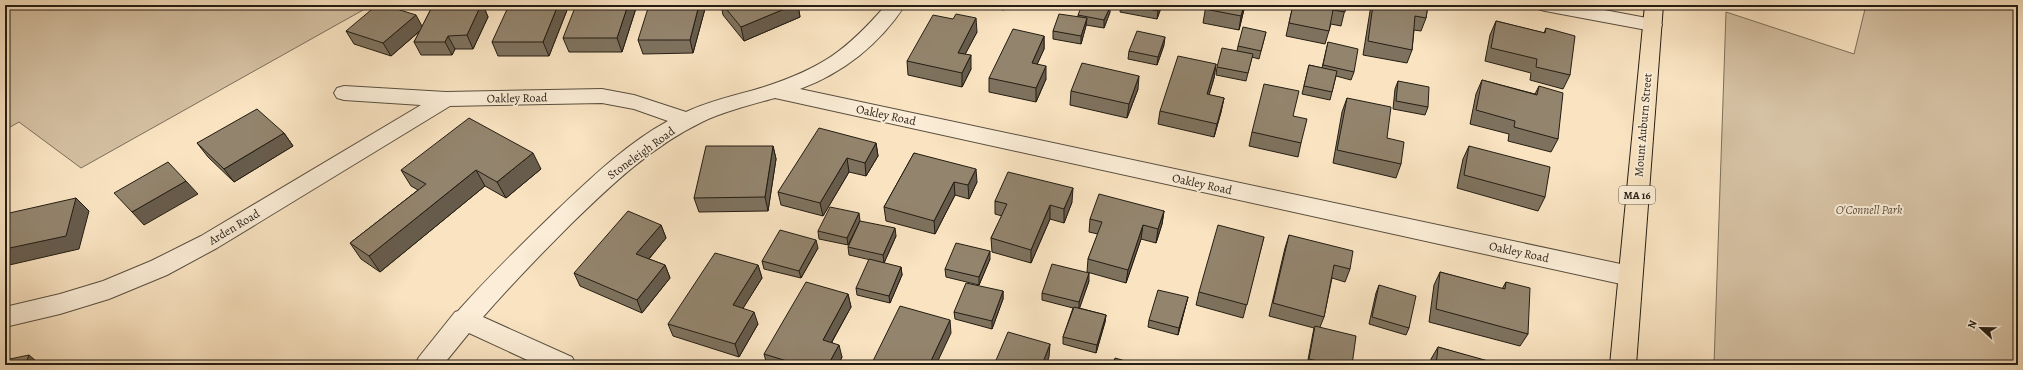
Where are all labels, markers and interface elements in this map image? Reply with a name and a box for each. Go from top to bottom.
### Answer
street label: Mount Auburn Street [1630,72,1656,178]
street label: Oakley Road [486,89,548,107]
street label: Oakley Road [855,101,918,129]
street label: Stoneleigh Road [604,123,678,183]
street label: Oakley Road [1171,170,1234,198]
road number: MA 16 [1619,186,1655,204]
park label: O'Connell Park [1836,202,1903,218]
street label: Arden Road [205,205,263,249]
street label: Oakley Road [1488,238,1551,266]
north arrow [1961,308,2001,348]
text: N [1964,318,1981,331]

